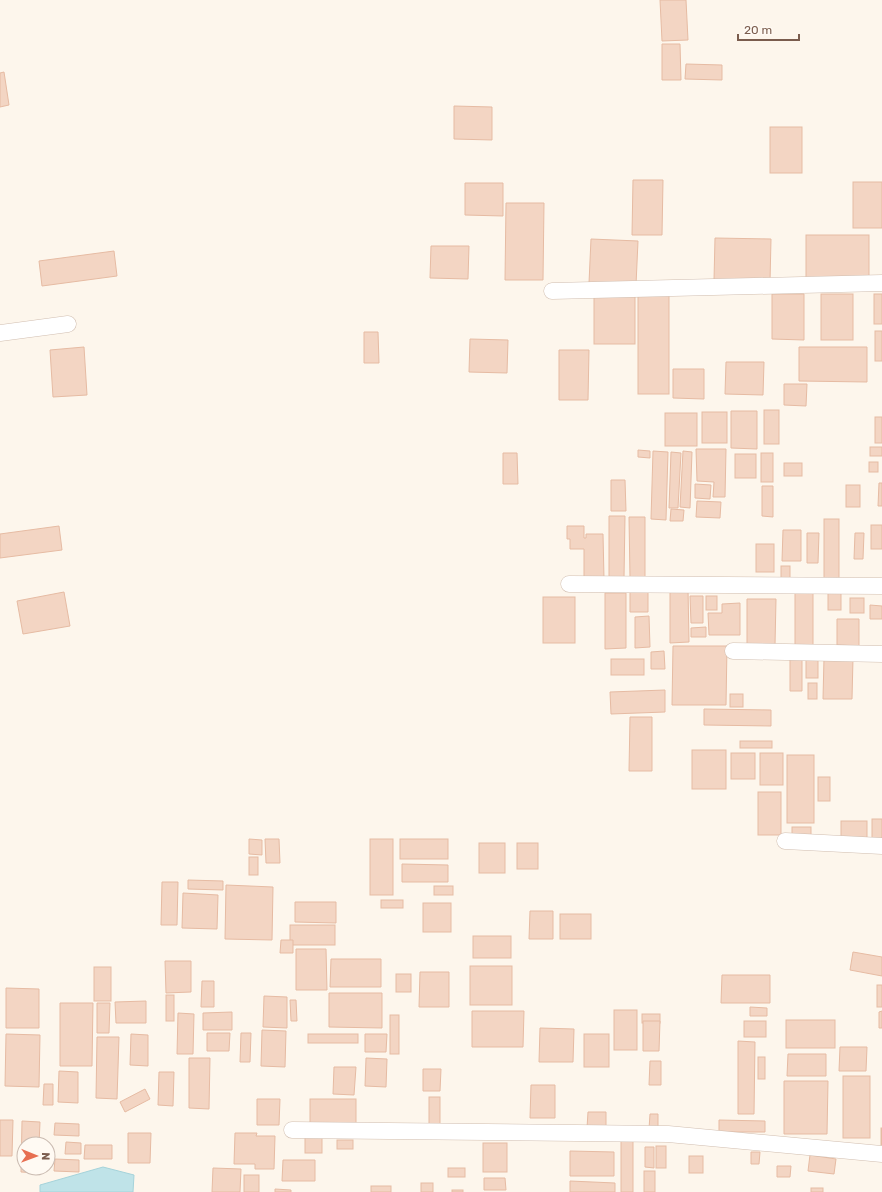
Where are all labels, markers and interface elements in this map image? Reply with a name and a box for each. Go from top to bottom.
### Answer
scale bar [738,16,799,42]
text: 20 m [744,23,772,37]
north arrow [16,1136,56,1176]
text: N [39,1152,52,1160]

